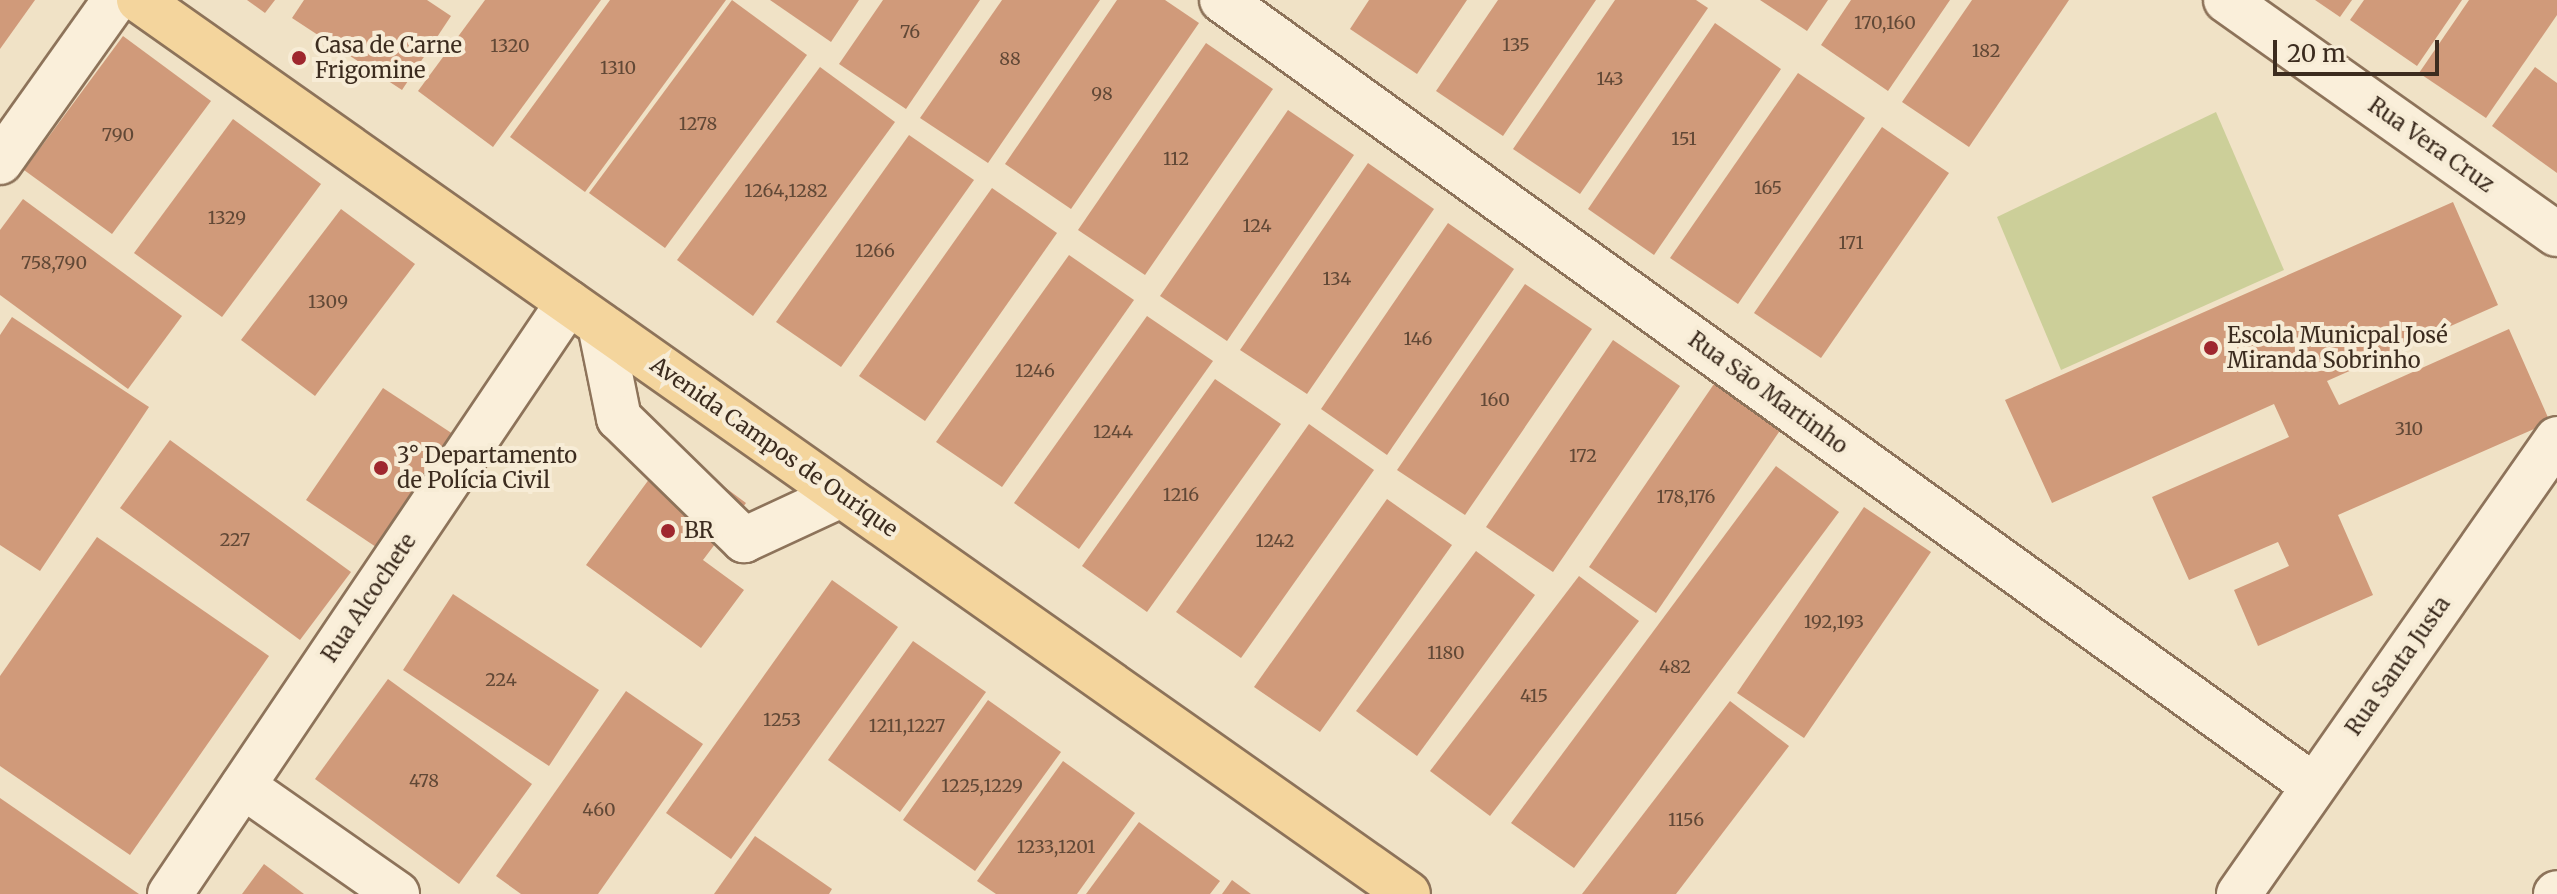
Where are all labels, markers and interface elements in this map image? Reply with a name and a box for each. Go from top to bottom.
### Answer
house number: 170,160 [1854,12,1916,34]
house number: 76 [900,21,920,43]
scale bar [2277,24,2443,74]
place label: Casa de Carne Frigomine [315,32,462,84]
house number: 135 [1502,34,1530,56]
house number: 1320 [490,35,530,57]
text: 20 m [2287,38,2346,69]
house number: 182 [1972,40,2000,62]
house number: 88 [999,48,1021,70]
marker: Casa de Carne Frigomine [290,49,308,67]
house number: 1310 [600,57,636,79]
house number: 143 [1597,68,1623,90]
house number: 98 [1091,83,1113,105]
street label: Rua Vera Cruz [2363,92,2499,198]
house number: 1278 [679,113,717,135]
house number: 790 [102,124,134,146]
house number: 151 [1671,128,1697,150]
house number: 112 [1163,148,1189,170]
house number: 165 [1754,177,1782,199]
house number: 1264,1282 [744,180,828,202]
house number: 1329 [208,207,246,229]
house number: 124 [1242,215,1272,237]
house number: 171 [1838,232,1864,254]
house number: 1266 [855,240,895,262]
house number: 758,790 [21,252,87,274]
house number: 134 [1323,268,1351,290]
house number: 1309 [308,291,348,313]
place label: Escola Municpal José Miranda Sobrinho [2227,322,2448,374]
street label: Rua São Martinho [1683,326,1853,460]
house number: 146 [1404,328,1432,350]
marker: Escola Municpal José Miranda Sobrinho [2202,339,2220,357]
street label: Avenida Campos de Ourique [645,351,903,543]
house number: 1246 [1015,360,1055,382]
house number: 160 [1480,389,1510,411]
house number: 310 [2395,418,2423,440]
house number: 1244 [1093,421,1133,443]
place label: 3° Departamento de Polícia Civil [397,442,577,494]
house number: 172 [1569,445,1597,467]
marker: 3° Departamento de Polícia Civil [372,459,390,477]
house number: 1216 [1163,484,1199,506]
house number: 178,176 [1657,486,1715,508]
place label: BR [684,518,714,544]
marker: BR [659,522,677,540]
house number: 227 [220,529,250,551]
street label: Rua Alcochete [316,529,422,667]
house number: 1242 [1256,530,1294,552]
street label: Rua Santa Justa [2340,591,2456,741]
house number: 192,193 [1804,611,1864,633]
house number: 1180 [1427,642,1465,664]
house number: 482 [1659,656,1691,678]
house number: 224 [485,669,517,691]
house number: 415 [1520,685,1548,707]
house number: 1253 [763,709,801,731]
house number: 1211,1227 [869,715,945,737]
house number: 478 [409,770,439,792]
house number: 1225,1229 [941,775,1023,797]
house number: 460 [582,799,616,821]
house number: 1156 [1668,809,1704,831]
house number: 1233,1201 [1017,836,1095,858]

